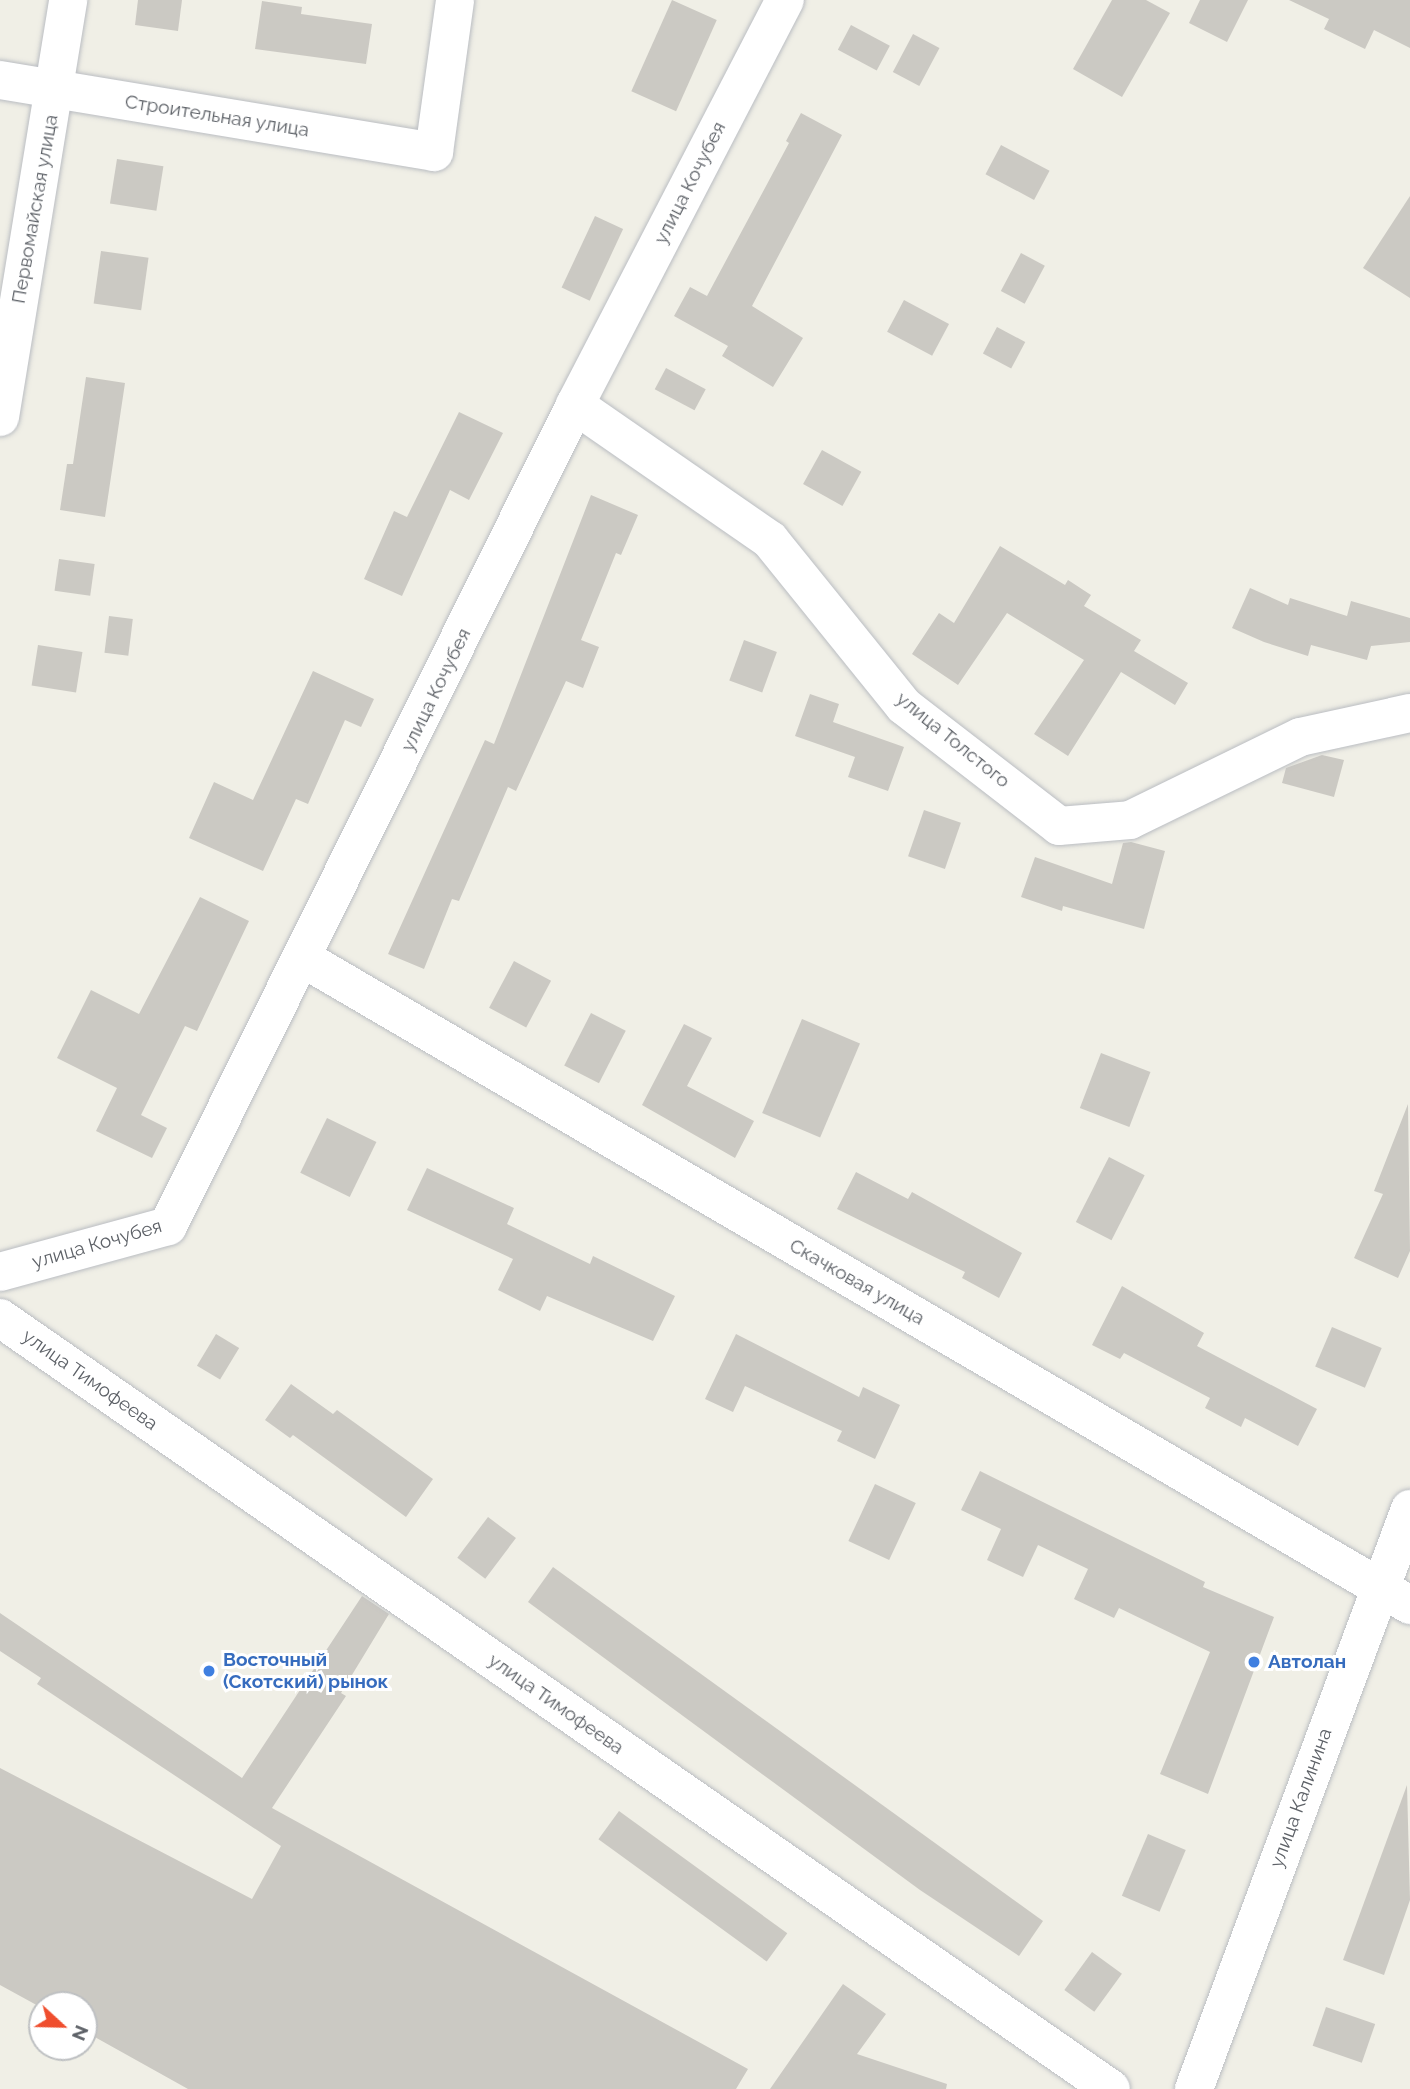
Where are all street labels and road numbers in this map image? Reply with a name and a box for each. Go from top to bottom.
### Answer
street label: Строительная улица [123,90,311,142]
street label: Первомайская улица [7,113,63,305]
street label: улица Кочубея [649,118,731,248]
street label: улица Кочубея [396,625,476,755]
street label: улица Толстого [891,687,1015,793]
street label: улица Кочубея [29,1215,165,1273]
street label: Скачковая улица [785,1234,929,1330]
street label: улица Тимофеева [18,1325,162,1435]
street label: улица Тимофеева [484,1649,628,1759]
street label: улица Калинина [1265,1725,1337,1871]

